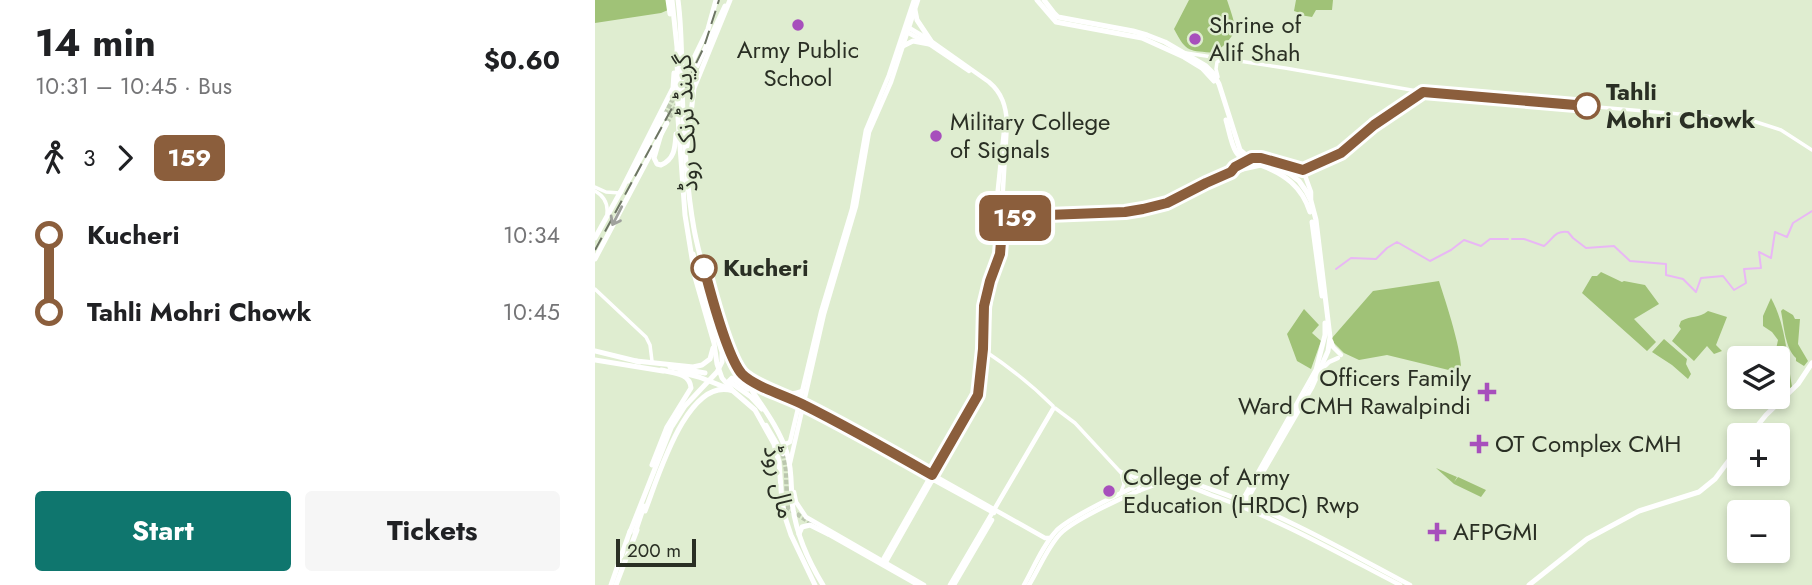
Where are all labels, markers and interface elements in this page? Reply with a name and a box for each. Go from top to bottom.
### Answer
place label: Shrine of Alif Shah [1209,7,1302,70]
text: 14 min [35,15,156,70]
marker: Army Public School [790,17,806,33]
marker: Shrine of Alif Shah [1187,31,1203,47]
place label: Army Public School [737,32,859,95]
text: $0.60 [484,41,560,79]
street label: گرینڈ ٹرنک روڈ [664,52,707,193]
text: 10:31 – 10:45 · Bus [35,69,232,103]
place label: Tahli Mohri Chowk [1606,74,1755,137]
marker: Tahli Mohri Chowk [1574,93,1600,119]
place label: Military College of Signals [950,104,1110,167]
marker: Military College of Signals [928,128,944,144]
icon: walk [35,139,73,177]
icon: forward [106,139,144,177]
text: 159 [168,140,211,175]
text: 3 [83,141,96,175]
line badge: 159 [975,195,1055,241]
text: 159 [993,200,1037,235]
one-way arrow [610,205,623,226]
text: Kucheri [87,216,180,254]
text: 10:34 [503,218,560,252]
place label: Kucheri [723,250,809,285]
marker: Kucheri [691,255,717,281]
text: Tahli Mohri Chowk [87,293,312,331]
text: 10:45 [503,295,560,329]
map controls [1727,346,1790,563]
button: layers [1727,346,1790,409]
place label: Officers Family Ward CMH Rawalpindi [1238,360,1471,423]
marker: Officers Family Ward CMH Rawalpindi [1477,382,1497,402]
button: + [1727,423,1790,486]
place label: OT Complex CMH [1495,426,1681,461]
marker: OT Complex CMH [1469,434,1489,454]
street label: مال روڈ [755,442,804,522]
place label: College of Army Education (HRDC) Rwp [1123,459,1359,522]
marker: College of Army Education (HRDC) Rwp [1101,483,1117,499]
button: Start [35,491,291,571]
button: Tickets [305,491,560,571]
button: − [1727,500,1790,563]
place label: AFPGMI [1453,514,1538,549]
marker: AFPGMI [1427,522,1447,542]
scale bar [616,536,697,568]
text: 200 m [627,537,681,564]

